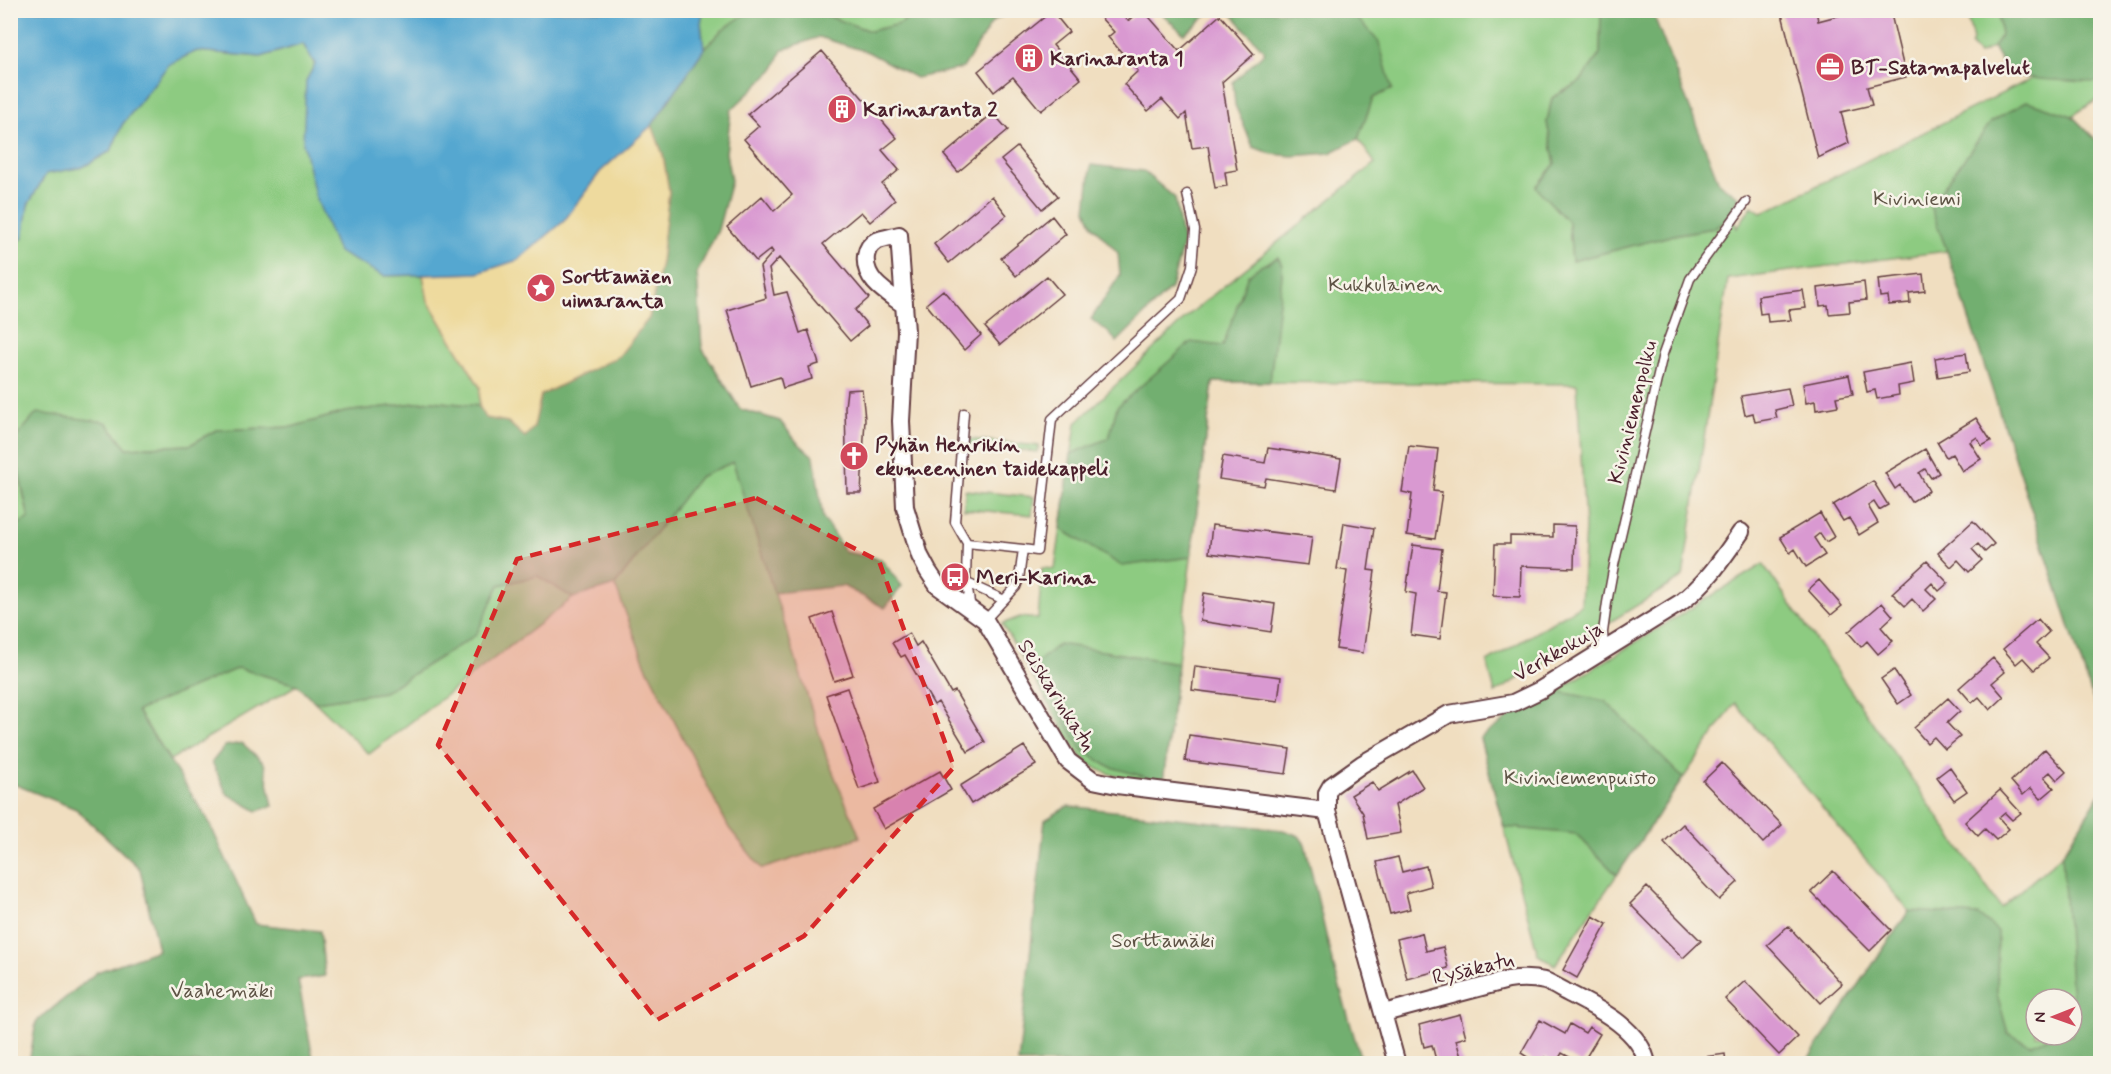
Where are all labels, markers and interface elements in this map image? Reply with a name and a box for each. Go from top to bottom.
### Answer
building icon: Karinaranta 1 [1013,42,1045,74]
place label: Karinaranta 1 [1050,45,1184,73]
office icon: BT-Satamapalvelut [1814,51,1846,83]
place label: BT-Satamapalvelut [1851,54,2030,82]
building icon: Karinaranta 2 [826,93,858,125]
place label: Karinaranta 2 [863,96,998,124]
park label: Kiviniemi [1873,185,1961,213]
place label: Sorttamäen uimaranta [562,263,672,315]
park label: Kukkulainen [1328,271,1443,299]
place icon: Sorttamäen uimaranta [525,272,557,304]
street label: Kiviniemenpolku [1602,337,1664,487]
place label: Pyhän Henrikin ekumeeninen taidekappeli [875,431,1109,483]
church icon: Pyhän Henrikin ekumeeninen taidekappeli [838,440,870,472]
bus stop icon: Meri-Karina [939,561,971,593]
place label: Meri-Karina [976,564,1097,592]
street label: Verkkokuja [1508,615,1609,689]
street label: Seiskarinkatu [1011,634,1102,757]
park label: Kiviniemenpuisto [1504,764,1656,792]
park label: Sorttamäki [1111,927,1215,955]
street label: Rysäkatu [1430,946,1517,992]
park label: Vaahemäki [171,977,274,1005]
north arrow [2024,987,2084,1047]
text: N [2030,1012,2051,1023]

